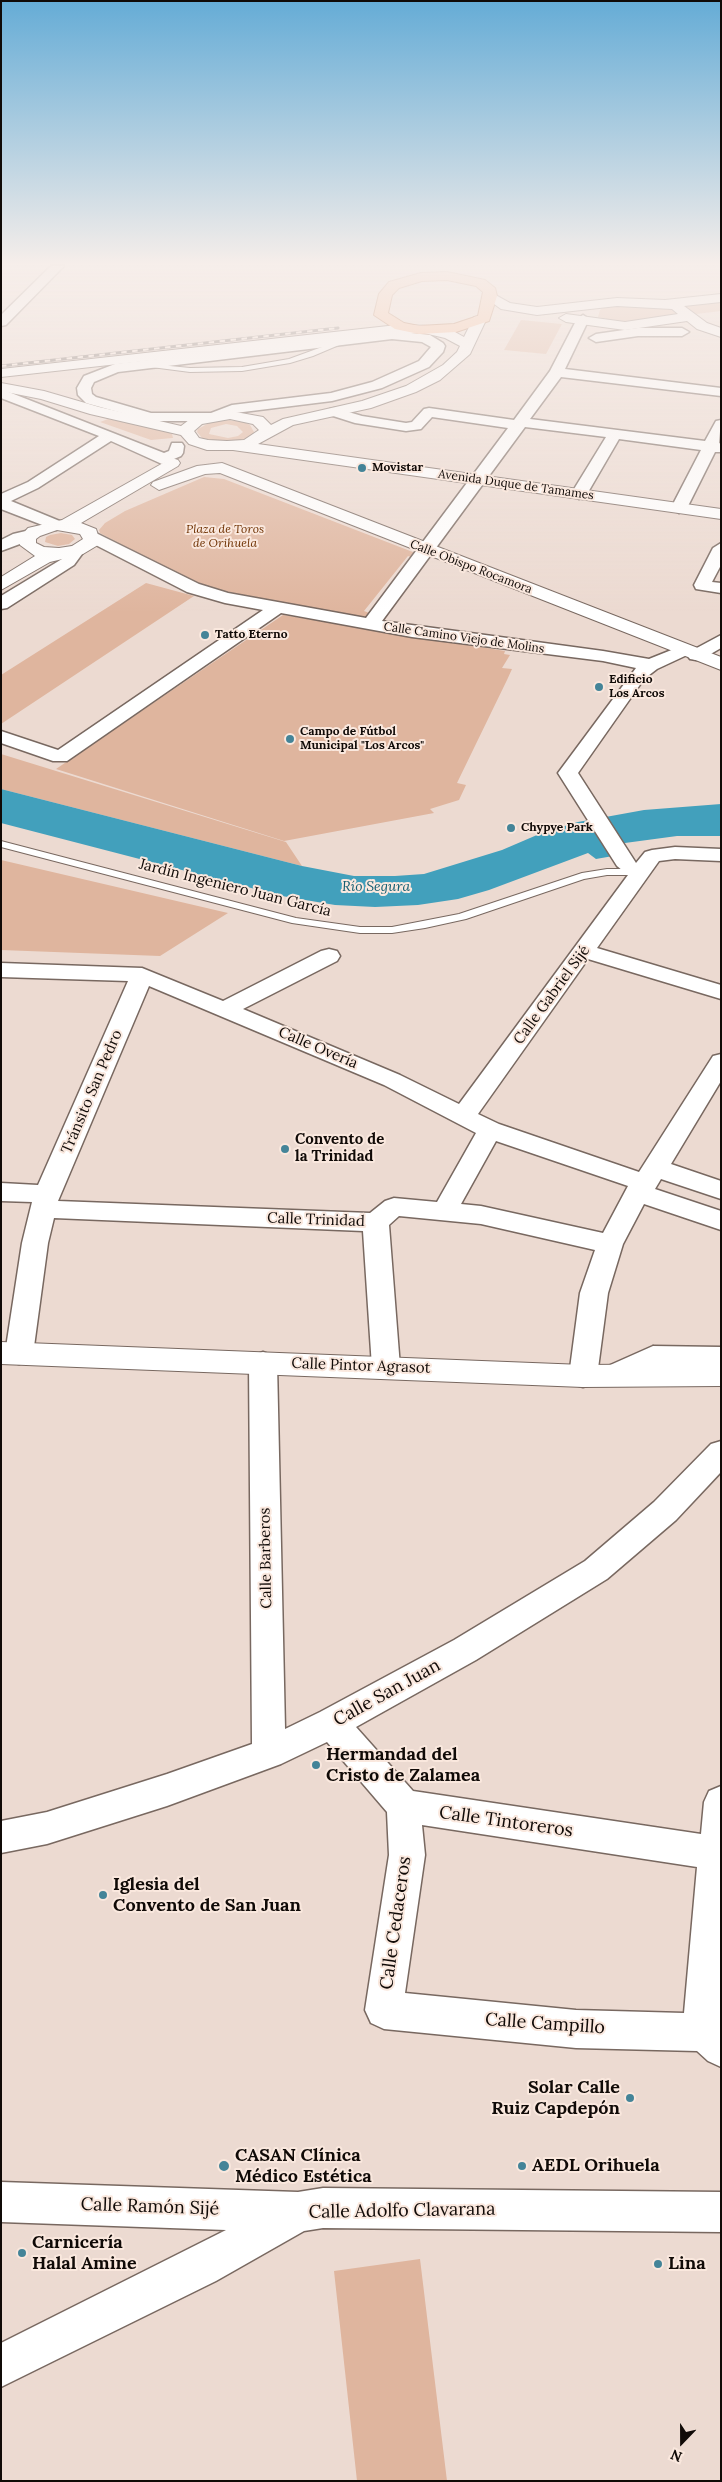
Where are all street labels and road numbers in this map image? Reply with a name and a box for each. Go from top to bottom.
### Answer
street label: Avenida Duque de Tamames [437,467,595,503]
street label: Calle Obispo Rocamora [408,537,534,597]
street label: Calle Camino Viejo de Molins [383,620,545,656]
street label: Jardín Ingeniero Juan García [137,855,333,921]
street label: Calle Gabriel Sijé [510,942,594,1048]
street label: Calle Overía [276,1023,360,1073]
street label: Tránsito San Pedro [58,1027,126,1157]
street label: Calle Trinidad [267,1209,365,1231]
street label: Calle Pintor Agrasot [291,1355,431,1377]
street label: Calle Barberos [256,1507,276,1609]
street label: Calle San Juan [330,1655,444,1731]
street label: Calle Tintoreros [438,1802,574,1842]
street label: Calle Cedaceros [376,1855,416,1991]
street label: Calle Campillo [484,2009,606,2039]
street label: Calle Ramón Sijé [80,2194,220,2220]
street label: Calle Adolfo Clavarana [308,2199,496,2223]

